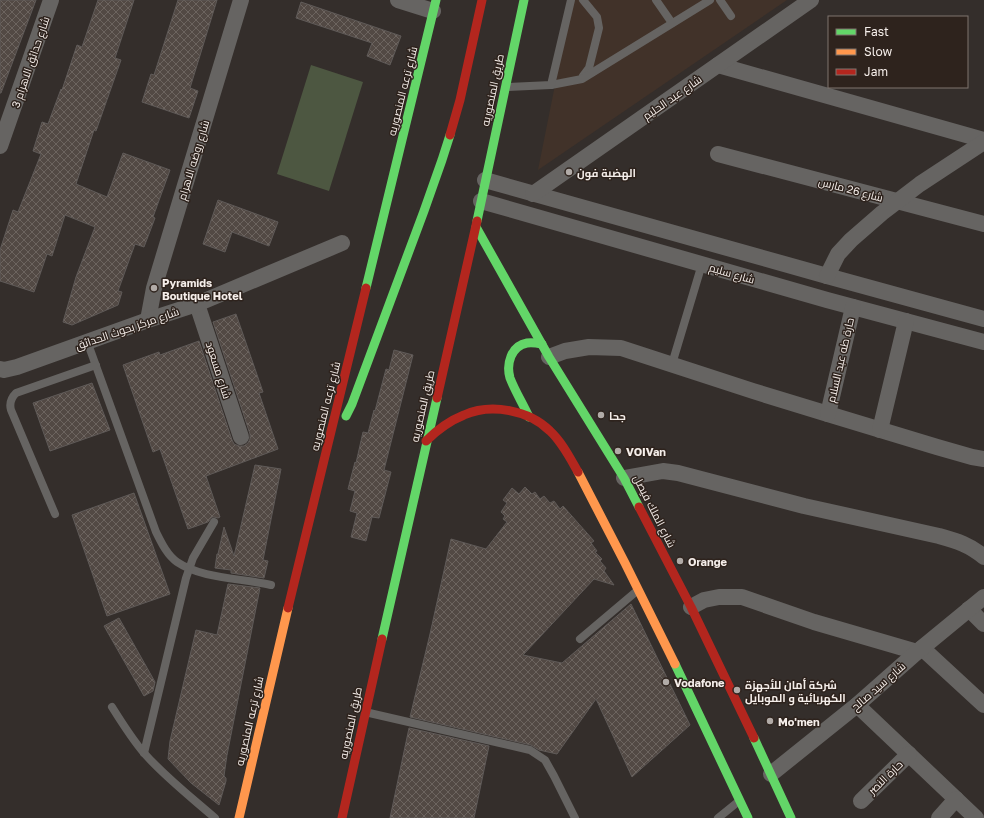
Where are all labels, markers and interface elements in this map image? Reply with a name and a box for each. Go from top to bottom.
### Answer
street label: شارع حدائق الاهرام 3 [8,15,54,110]
legend [828,16,968,88]
text: Fast [864,24,889,39]
text: Slow [864,44,892,59]
street label: شارع ترعه المنصوريه [385,45,421,137]
street label: طريق المنصوريه [478,53,507,127]
text: Jam [864,64,888,79]
street label: شارع عبد الحليم [640,72,705,124]
street label: شارع روضه الاهرام [175,118,213,202]
place label: الهضبة فون [577,166,636,181]
marker: الهضبة فون [564,167,574,177]
street label: شارع 26 مارس [817,174,885,206]
street label: شارع سليم [707,260,756,288]
place label: Pyramids Boutique Hotel [162,276,243,302]
marker: Pyramids Boutique Hotel [149,283,159,293]
street label: شارع مركز بحوث الحدائق [73,304,181,354]
street label: حارة طه عبد السلام [824,316,858,404]
street label: شارع مسعود [202,340,234,401]
street label: شارع ترعه المنصوريه [308,360,344,452]
street label: طريق المنصوريه [407,369,438,443]
place label: جحا [609,409,626,423]
marker: جحا [596,410,606,420]
place label: VOIVan [626,445,666,458]
marker: VOIVan [613,446,623,456]
street label: شارع الملك فيصل [629,473,679,550]
place label: Orange [688,555,727,568]
marker: Orange [675,556,685,566]
street label: شارع سيد صالح [848,659,909,714]
street label: شارع ترعه المنصوريه [232,675,268,767]
place label: Vodafone [674,676,725,689]
marker: Vodafone [661,677,671,687]
place label: شركة أمان للأجهزة الكهربائية و الموبايل [745,678,846,706]
marker: شركة أمان للأجهزة الكهربائية و الموبايل [732,685,742,695]
street label: طريق المنصوريه [336,686,365,760]
place label: Mo'men [778,715,820,728]
marker: Mo'men [765,716,775,726]
street label: حارة النصر [864,757,906,798]

